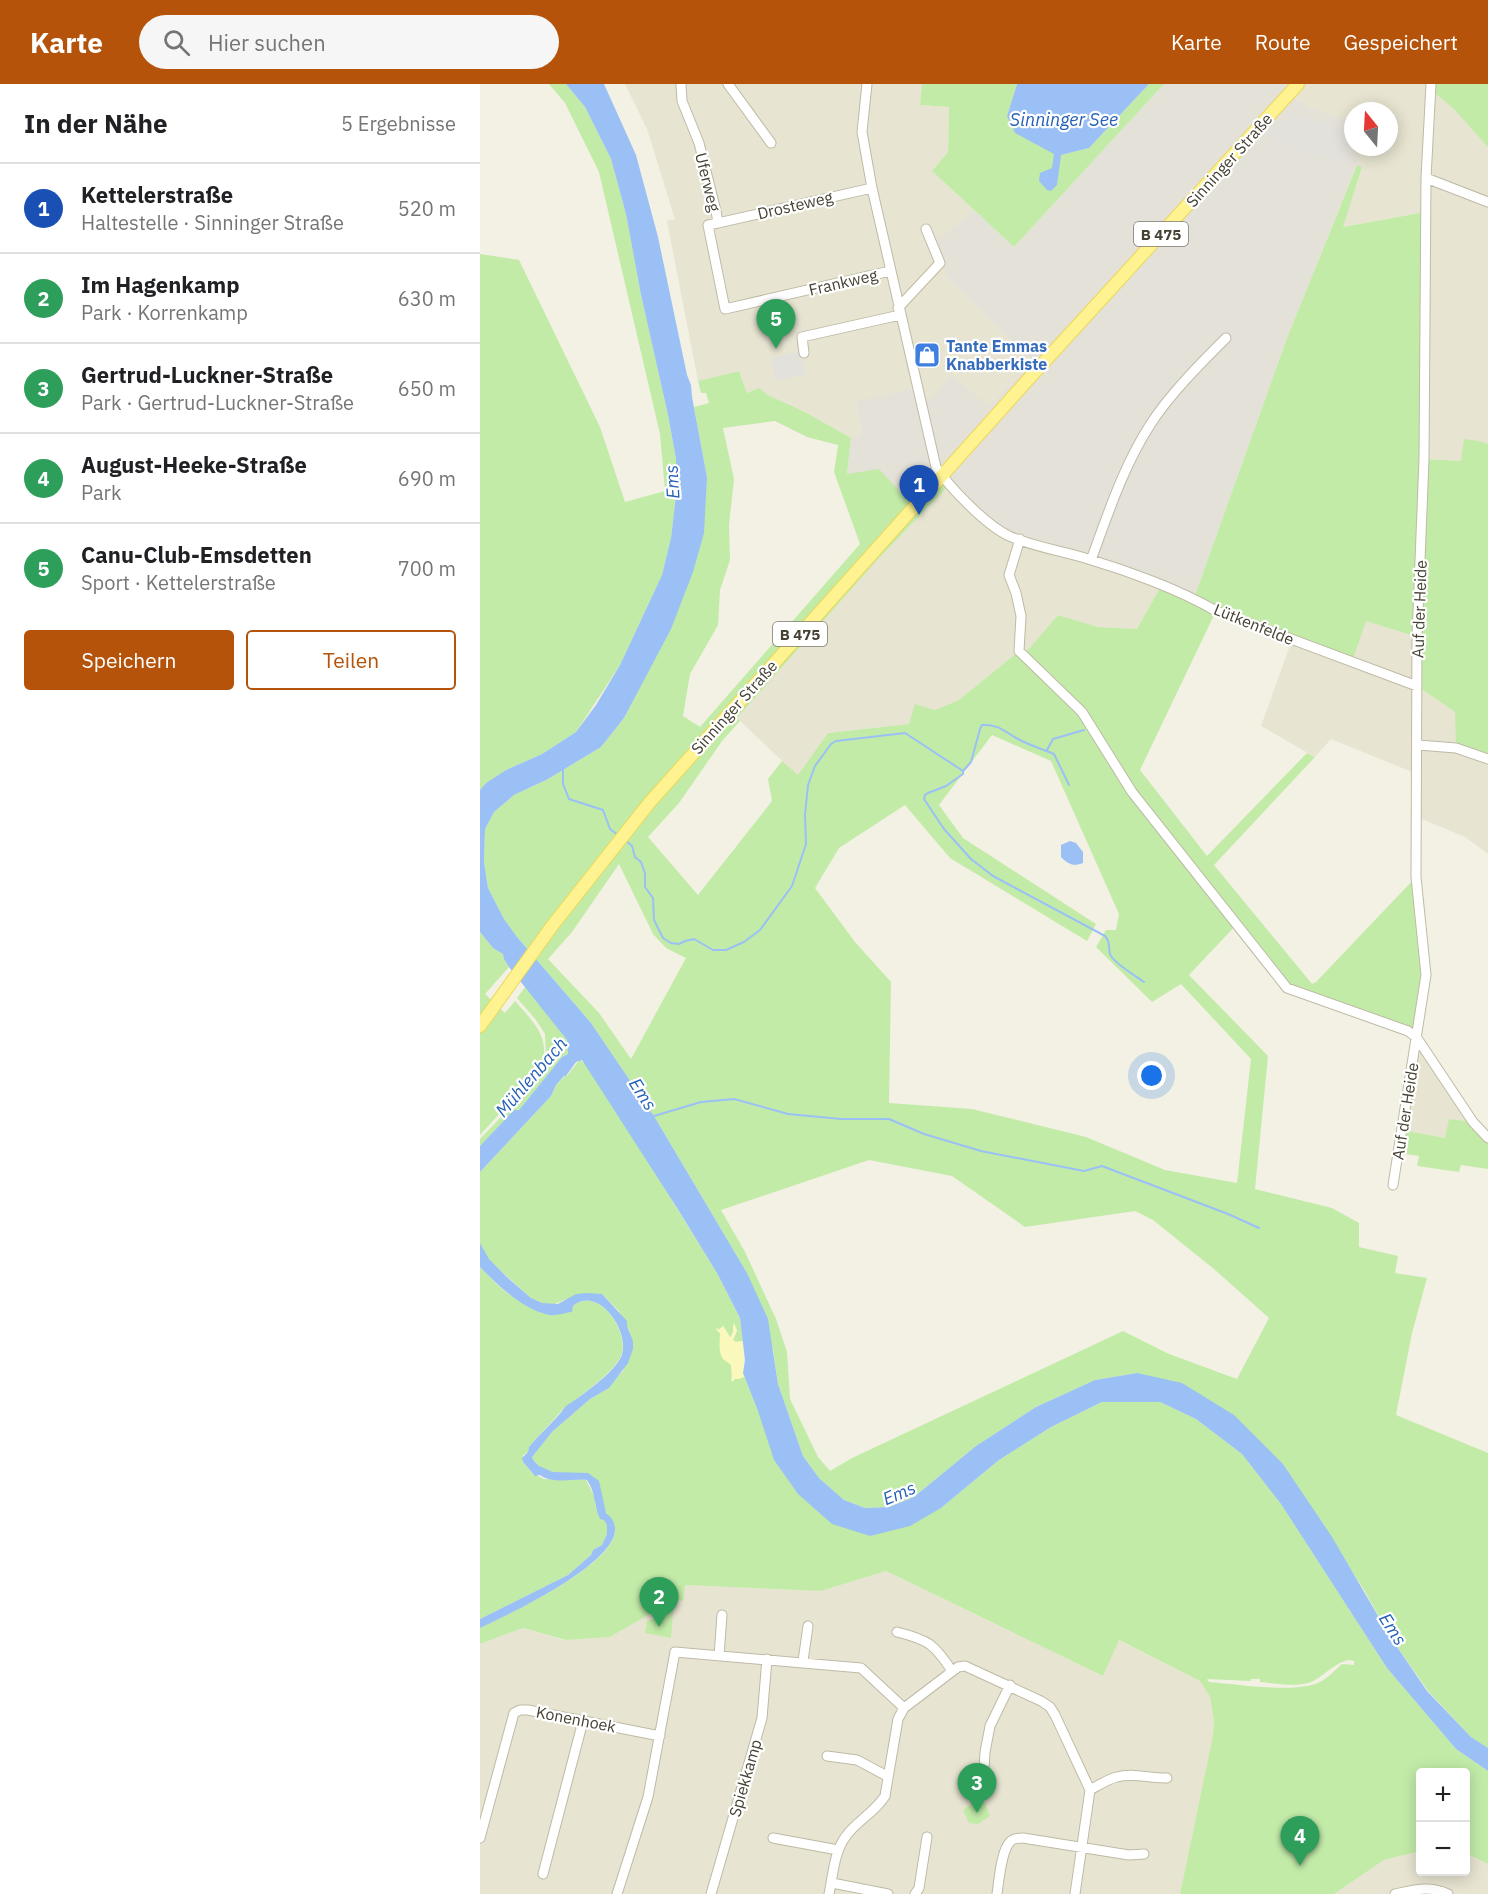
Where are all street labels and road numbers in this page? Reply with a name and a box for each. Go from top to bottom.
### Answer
street label: Sinninger Straße [1182,109,1277,211]
street label: Uferweg [691,150,725,214]
street label: Drosteweg [755,186,835,223]
road number: B 475 [1134,222,1188,246]
street label: Frankweg [807,264,880,300]
street label: Auf der Heide [1407,559,1431,658]
street label: Lütkenfelde [1211,599,1297,649]
road number: B 475 [773,622,827,646]
street label: Sinninger Straße [687,656,782,758]
street label: Auf der Heide [1387,1061,1423,1161]
street label: Konenhoek [534,1701,618,1737]
street label: Spiekkamp [724,1737,766,1819]

